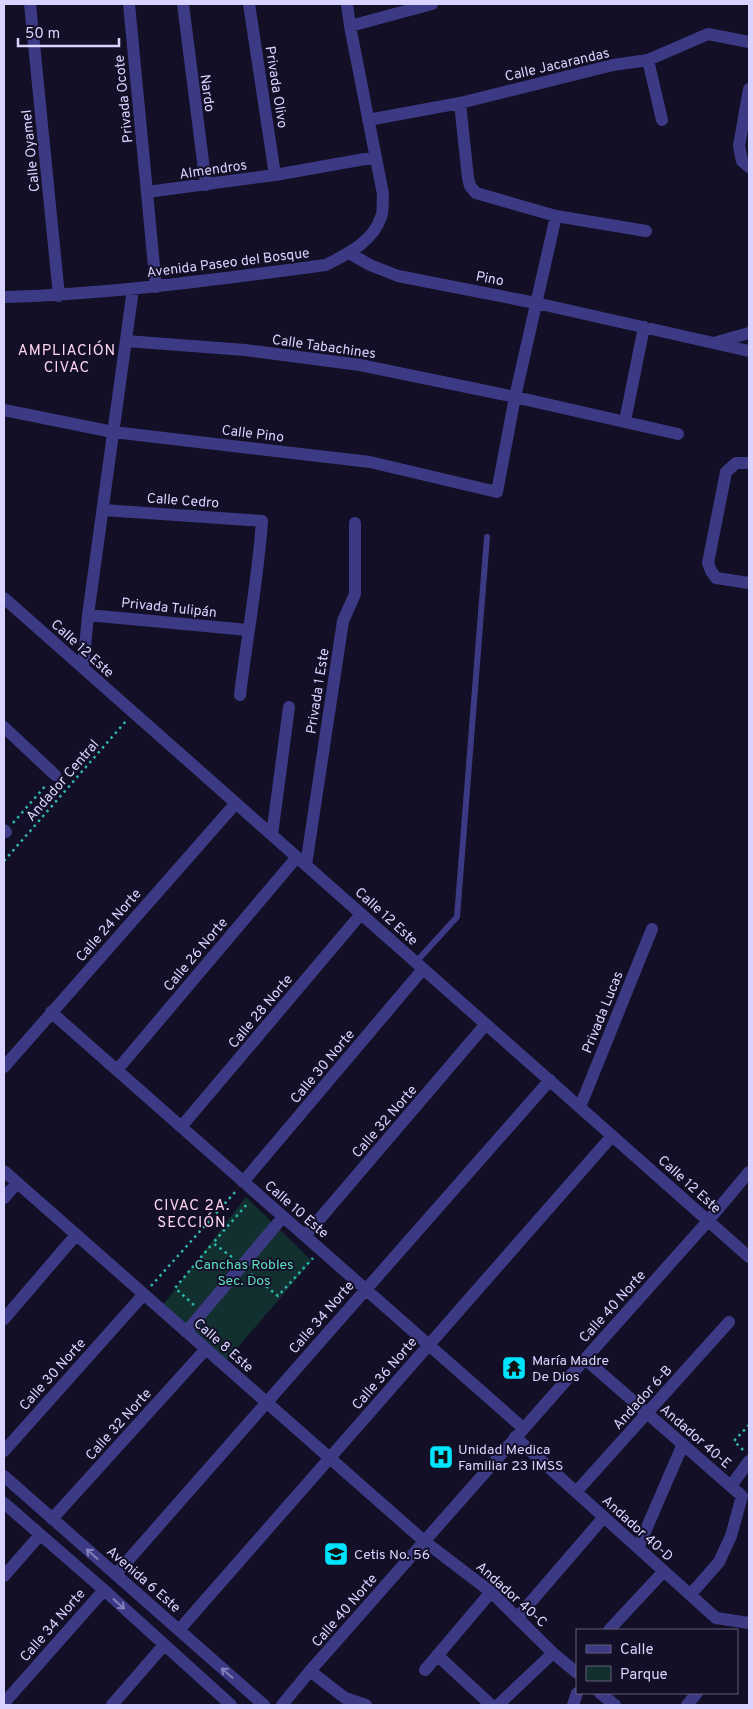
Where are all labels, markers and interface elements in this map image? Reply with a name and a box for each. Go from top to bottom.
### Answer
scale bar [18,15,119,47]
text: 50 m [25,25,60,44]
street label: Privada Olivo [261,45,290,130]
street label: Calle Jacarandas [503,45,611,86]
street label: Privada Ocote [111,54,138,144]
street label: Nardo [195,73,218,113]
street label: Calle Oyamel [19,109,44,193]
street label: Almendros [178,157,248,184]
street label: Avenida Paseo del Bosque [146,245,310,282]
street label: Pino [474,268,505,291]
street label: Calle Tabachines [271,332,377,363]
district label: AMPLIACIÓN CIVAC [18,340,116,378]
street label: Calle Pino [221,422,285,447]
street label: Calle Cedro [146,490,220,513]
street label: Privada Tulipán [120,595,217,622]
street label: Calle 12 Este [47,616,117,682]
street label: Privada 1 Este [303,647,334,735]
street label: Andador Central [23,737,103,825]
street label: Calle 12 Este [351,884,421,950]
street label: Calle 24 Norte [73,886,145,966]
street label: Calle 26 Norte [160,915,232,995]
street label: Privada Lucas [579,969,628,1056]
street label: Calle 28 Norte [225,972,297,1052]
street label: Calle 30 Norte [287,1027,359,1107]
street label: Calle 32 Norte [349,1082,421,1162]
street label: Calle 12 Este [654,1152,724,1218]
street label: Calle 10 Este [261,1178,332,1243]
district label: CIVAC 2A. SECCIÓN [154,1197,230,1233]
park label: Canchas Robles Sec. Dos [194,1257,294,1290]
street label: Calle 40 Norte [576,1267,650,1347]
street label: Calle 34 Norte [286,1278,358,1358]
street label: Calle 8 Este [190,1316,256,1377]
street label: Calle 36 Norte [349,1334,421,1414]
street label: Calle 30 Norte [16,1335,90,1415]
place label: María Madre De Dios [532,1353,609,1386]
temple icon: María Madre De Dios [501,1355,527,1381]
street label: Andador 6-B [610,1362,676,1434]
street label: Calle 32 Norte [82,1386,156,1464]
street label: Andador 40-E [656,1402,734,1473]
place label: Unidad Medica Familiar 23 IMSS [458,1442,563,1475]
hospital icon: Unidad Medica Familiar 23 IMSS [428,1444,454,1470]
street label: Andador 40-D [598,1493,676,1566]
school or university icon: Cetis No. 56 [323,1541,349,1567]
street label: Avenida 6 Este [103,1543,183,1617]
place label: Cetis No. 56 [354,1547,430,1564]
one-way arrow [86,1548,99,1560]
street label: Andador 40-C [472,1559,550,1631]
street label: Calle 40 Norte [309,1571,382,1651]
street label: Calle 34 Norte [17,1586,89,1666]
one-way arrow [113,1598,126,1610]
legend [576,1629,738,1694]
text: Calle [620,1641,654,1660]
text: Parque [620,1666,668,1685]
one-way arrow [221,1667,234,1679]

